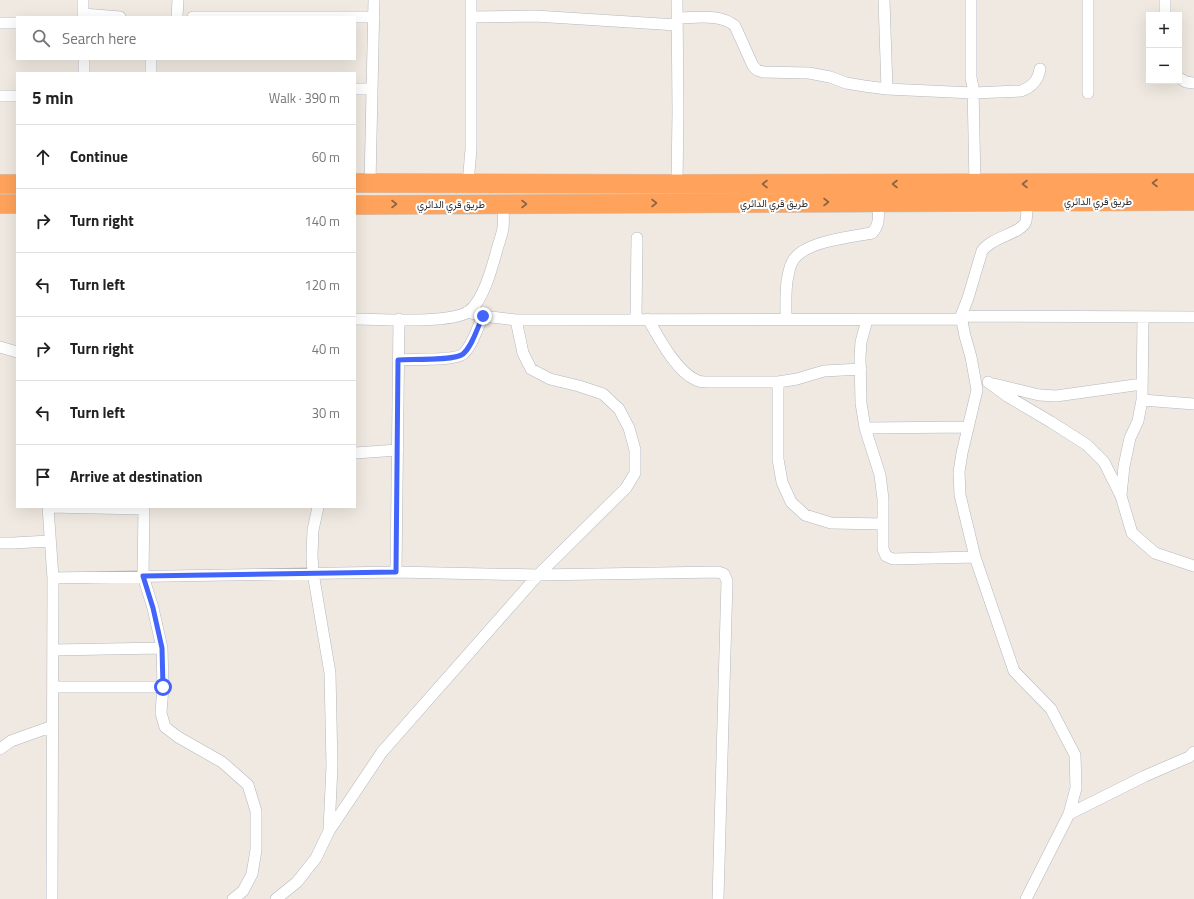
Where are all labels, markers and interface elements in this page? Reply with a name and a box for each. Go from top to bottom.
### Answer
map controls [1146,12,1182,84]
button: + [1146,12,1182,48]
search box [16,16,356,60]
icon: search [30,27,52,49]
text: Search here [62,27,136,50]
button: − [1146,48,1182,84]
text: 5 min [32,85,73,111]
text: Walk · 390 m [269,88,340,108]
text: Continue [70,145,128,168]
icon: ahead [32,146,54,168]
text: 60 m [312,147,340,167]
one-way arrow [1152,179,1158,187]
one-way arrow [762,180,768,188]
one-way arrow [892,180,898,188]
one-way arrow [1022,180,1028,188]
street label: طريق قري الدائري [1064,194,1132,210]
street label: طريق قري الدائري [740,196,808,212]
street label: طريق قري الدائري [417,197,485,213]
one-way arrow [823,198,829,206]
one-way arrow [651,199,657,207]
one-way arrow [391,200,397,208]
one-way arrow [521,200,527,208]
text: Turn right [70,209,134,232]
icon: right [32,210,54,232]
text: 140 m [304,211,340,231]
text: Turn left [70,273,125,296]
icon: left [32,274,54,296]
text: 120 m [304,275,340,295]
route end [474,307,492,325]
text: Turn right [70,337,134,360]
icon: right [32,338,54,360]
text: 40 m [312,339,340,359]
text: Turn left [70,401,125,424]
icon: left [32,402,54,424]
text: 30 m [312,403,340,423]
text: Arrive at destination [70,465,203,488]
icon: arrive [32,466,54,488]
route start [154,678,172,696]

